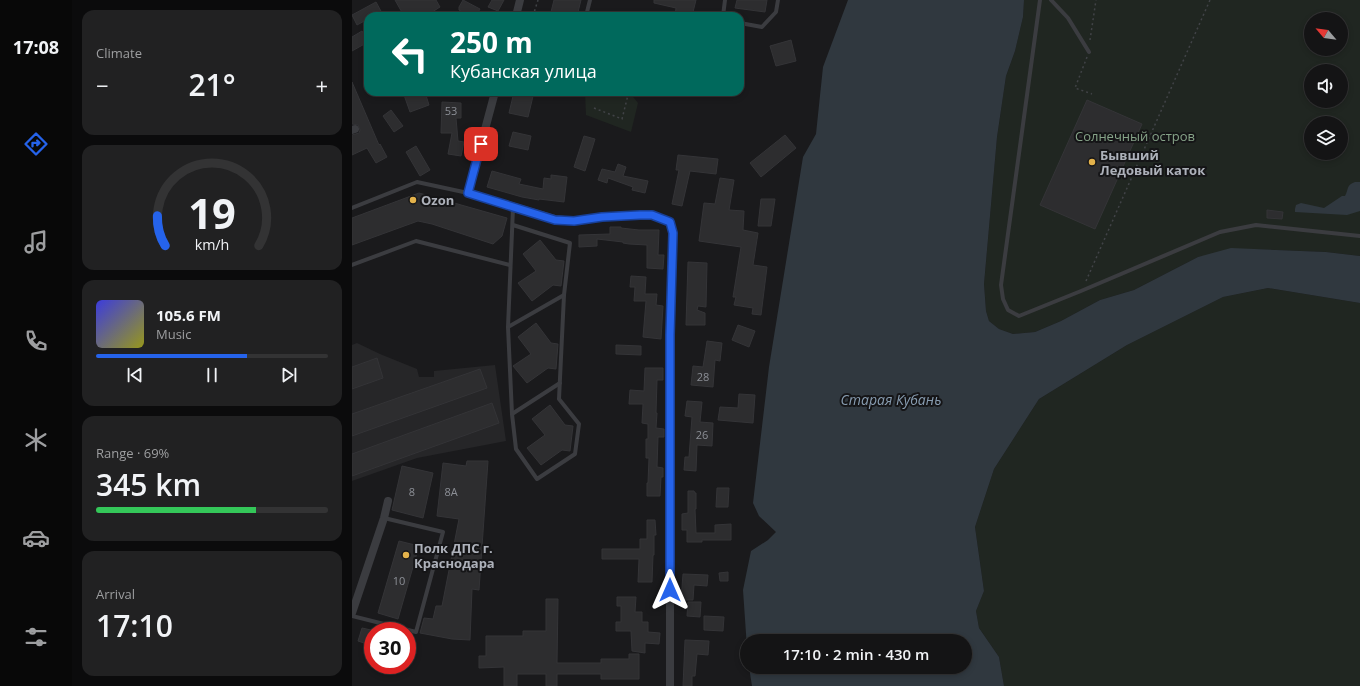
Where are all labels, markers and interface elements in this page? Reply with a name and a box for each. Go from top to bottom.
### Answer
north arrow [1304,12,1348,56]
map controls [1304,12,1348,160]
text: 250 m [450,23,533,61]
icon: left [384,28,436,80]
text: 17:08 [13,35,59,59]
text: Climate [96,44,142,62]
text: Кубанская улица [450,59,597,83]
text: 21° [188,64,236,105]
button: sound [1304,64,1348,108]
text: − [96,70,109,100]
text: + [315,70,328,100]
house number: 53 [445,103,457,118]
button: layers [1304,116,1348,160]
pin [464,127,498,161]
park label: Солнечный остров [1075,127,1195,145]
icon: directions [22,130,50,158]
icon: arrive [470,133,492,155]
place label: Бывший Ледовый каток [1100,146,1206,179]
marker: Бывший Ледовый каток [1087,157,1097,167]
text: 19 [188,185,236,241]
place label: Ozon [421,191,454,209]
marker: Ozon [408,195,418,205]
icon: music [22,228,50,256]
text: km/h [195,234,229,253]
text: 105.6 FM [156,305,221,325]
text: Music [156,325,191,343]
icon: phone [22,327,50,355]
icon: previous [124,364,146,386]
icon: pause [201,364,223,386]
icon: next [278,364,300,386]
house number: 28 [697,369,709,384]
water label: Старая Кубань [841,390,941,409]
icon: climate [22,426,50,454]
house number: 26 [696,427,708,442]
text: Range · 69% [96,444,169,462]
text: 345 km [96,464,201,505]
house number: 8 [409,484,415,499]
house number: 8А [444,484,458,499]
icon: car [22,524,50,552]
place label: Полк ДПС г. Краснодара [414,539,495,572]
marker: Полк ДПС г. Краснодара [401,550,411,560]
position arrow [649,569,691,611]
house number: 10 [393,573,405,588]
text: Arrival [96,585,135,603]
text: 17:10 [96,605,173,646]
speed limit sign: 30 [364,622,416,674]
icon: filters [22,623,50,651]
text: 17:10 · 2 min · 430 m [783,644,929,664]

